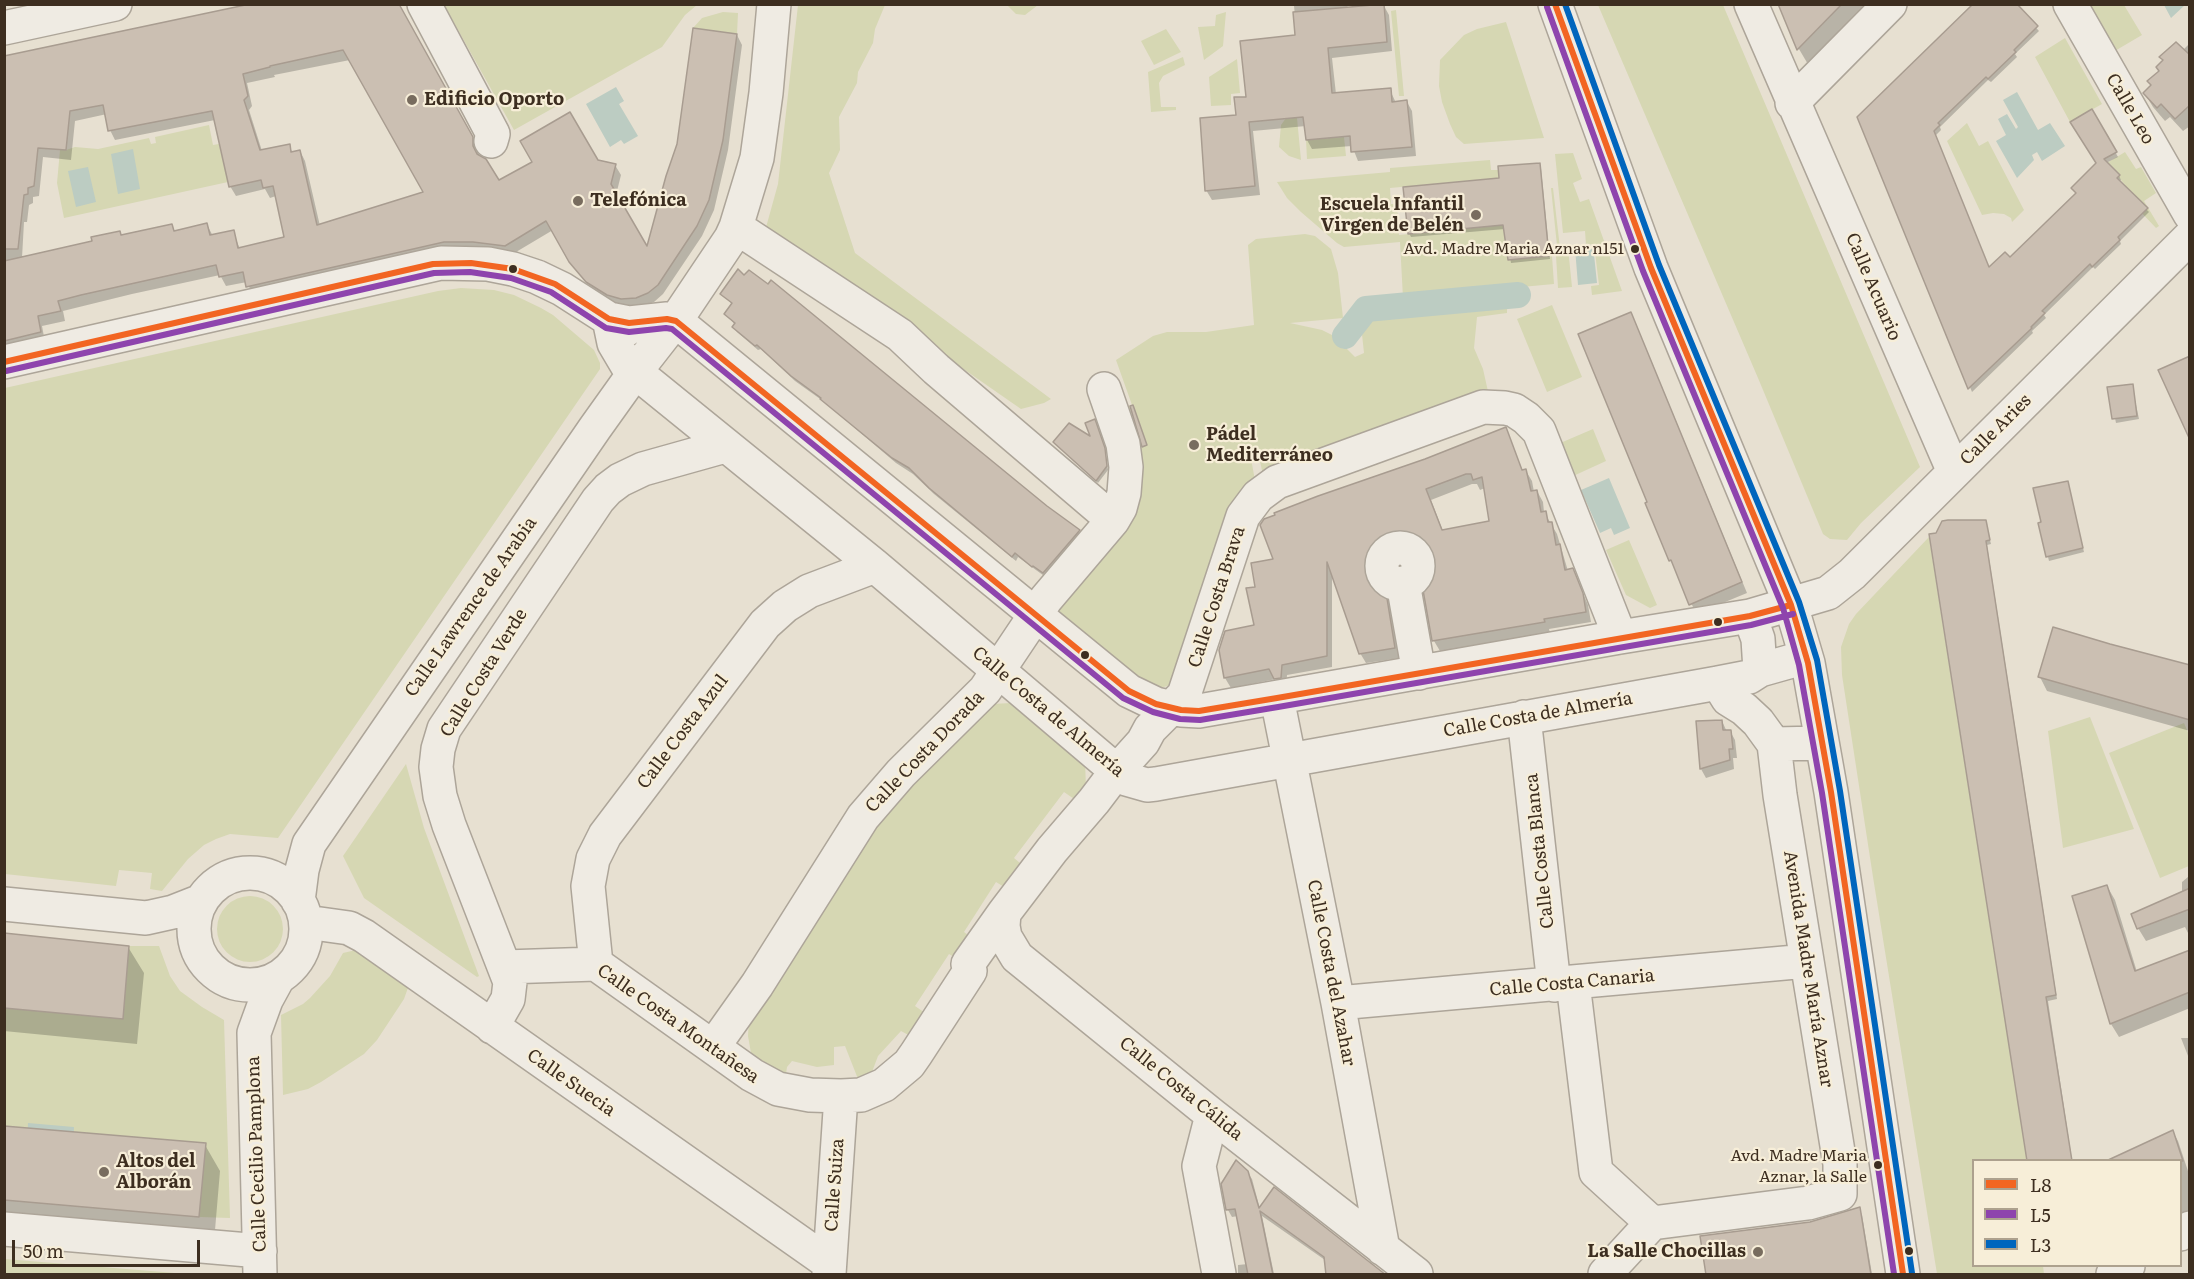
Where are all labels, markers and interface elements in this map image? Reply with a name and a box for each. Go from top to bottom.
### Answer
street label: Calle Leo [2101,70,2159,148]
place label: Edificio Oporto [424,89,564,111]
marker: Edificio Oporto [405,93,419,107]
place label: Telefónica [590,190,687,212]
marker: Telefónica [571,194,585,208]
place label: Escuela Infantil Virgen de Belén [1320,194,1464,236]
marker: Escuela Infantil Virgen de Belén [1469,208,1483,222]
street label: Calle Acuario [1841,230,1905,344]
place label: Avd. Madre Maria Aznar n151 [1403,239,1624,259]
marker: Avd. Madre Maria Aznar n151 [1629,243,1641,255]
unlabelled marker [507,263,519,275]
street label: Calle Aries [1956,390,2036,470]
place label: Pádel Mediterráneo [1206,424,1333,466]
marker: Pádel Mediterráneo [1187,438,1201,452]
street label: Calle Lawrence de Arabia [400,513,542,701]
street label: Calle Costa Brava [1184,523,1250,671]
street label: Calle Costa Verde [436,605,532,741]
unlabelled marker [1712,616,1724,628]
street label: Calle Costa de Almería [968,642,1128,782]
unlabelled marker [1079,649,1091,661]
street label: Calle Costa Azul [633,671,733,793]
street label: Calle Costa Dorada [861,687,989,817]
street label: Calle Costa de Almería [1442,688,1634,742]
street label: Calle Costa Blanca [1521,772,1559,930]
street label: Avenida Madre María Aznar [1779,849,1837,1089]
street label: Calle Costa del Azahar [1302,878,1360,1068]
street label: Calle Costa Montañesa [593,960,763,1088]
street label: Calle Costa Canaria [1489,965,1655,1001]
street label: Calle Costa Cálida [1115,1032,1247,1146]
street label: Calle Suecia [523,1045,619,1121]
street label: Calle Cecilio Pamplona [243,1056,271,1252]
street label: Calle Suiza [821,1138,849,1232]
place label: Avd. Madre Maria Aznar, la Salle [1731,1146,1867,1184]
place label: Altos del Alborán [116,1151,196,1194]
marker: Avd. Madre Maria Aznar, la Salle [1872,1159,1884,1171]
legend [1972,1159,2182,1267]
marker: Altos del Alborán [97,1165,111,1179]
text: L8 [2030,1171,2051,1198]
text: L5 [2030,1201,2051,1228]
scale bar [15,1228,202,1266]
text: L3 [2030,1231,2051,1258]
text: 50 m [23,1237,64,1264]
place label: La Salle Chocillas [1587,1241,1746,1263]
marker: La Salle Chocillas [1751,1245,1765,1259]
unlabelled marker [1903,1245,1915,1257]

